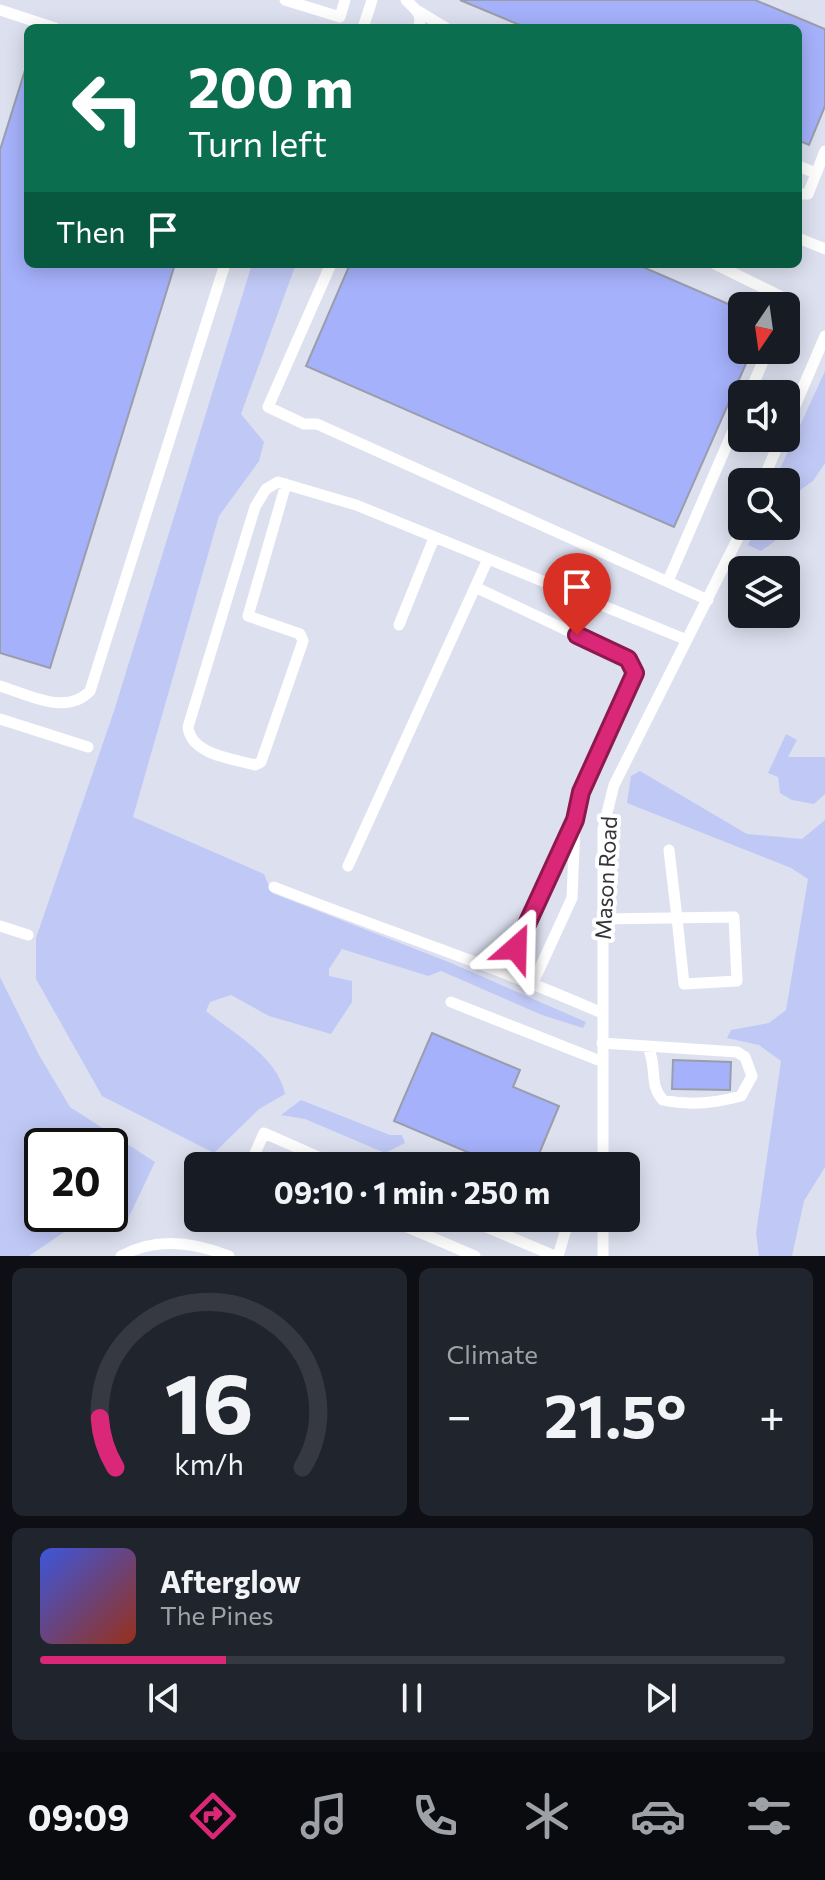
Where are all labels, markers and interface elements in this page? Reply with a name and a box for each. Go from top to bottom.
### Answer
text: 200 m [188,51,354,120]
icon: left [56,56,160,160]
text: Turn left [188,120,327,164]
icon: arrive [141,208,185,252]
text: Then [56,212,125,249]
north arrow [728,292,800,364]
map controls [728,292,800,628]
button: sound [728,380,800,452]
button: search [728,468,800,540]
pin [543,553,611,635]
button: layers [728,556,800,628]
icon: arrive [555,565,599,609]
street label: Mason Road [589,816,622,940]
position arrow [474,906,558,990]
speed limit sign: 20 [24,1128,128,1232]
text: 09:10 · 1 min · 250 m [274,1173,550,1210]
text: Climate [447,1338,538,1369]
text: 16 [165,1349,254,1451]
text: 21.5° [544,1377,687,1450]
text: − [447,1387,472,1441]
text: + [759,1387,785,1441]
text: km/h [174,1446,244,1481]
text: Afterglow [160,1562,301,1599]
text: The Pines [160,1599,274,1630]
icon: previous [142,1676,186,1720]
icon: pause [390,1676,434,1720]
icon: next [639,1676,683,1720]
icon: directions [185,1788,241,1844]
icon: music [296,1788,352,1844]
icon: phone [407,1788,463,1844]
icon: climate [519,1788,575,1844]
icon: car [630,1788,686,1844]
icon: filters [741,1788,797,1844]
text: 09:09 [28,1794,129,1838]

